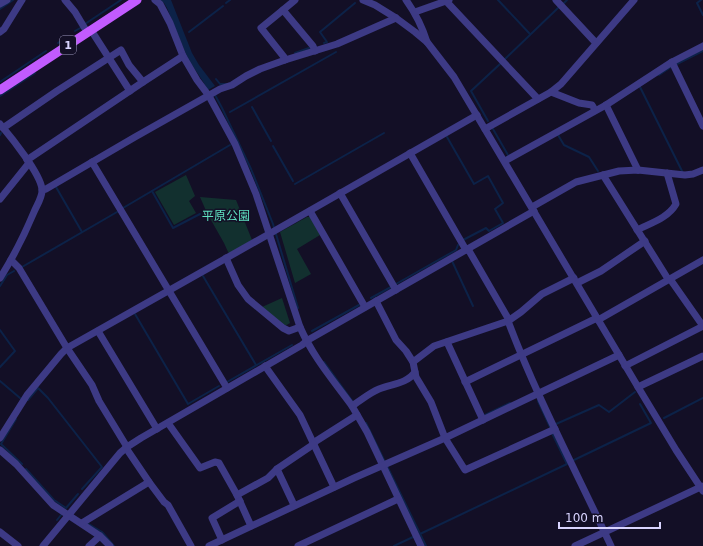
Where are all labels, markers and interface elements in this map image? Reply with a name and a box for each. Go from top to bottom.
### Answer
road number: 1 [60,36,76,54]
park label: 平原公園 [202,209,250,223]
scale bar [559,504,660,530]
text: 100 m [565,511,603,525]

